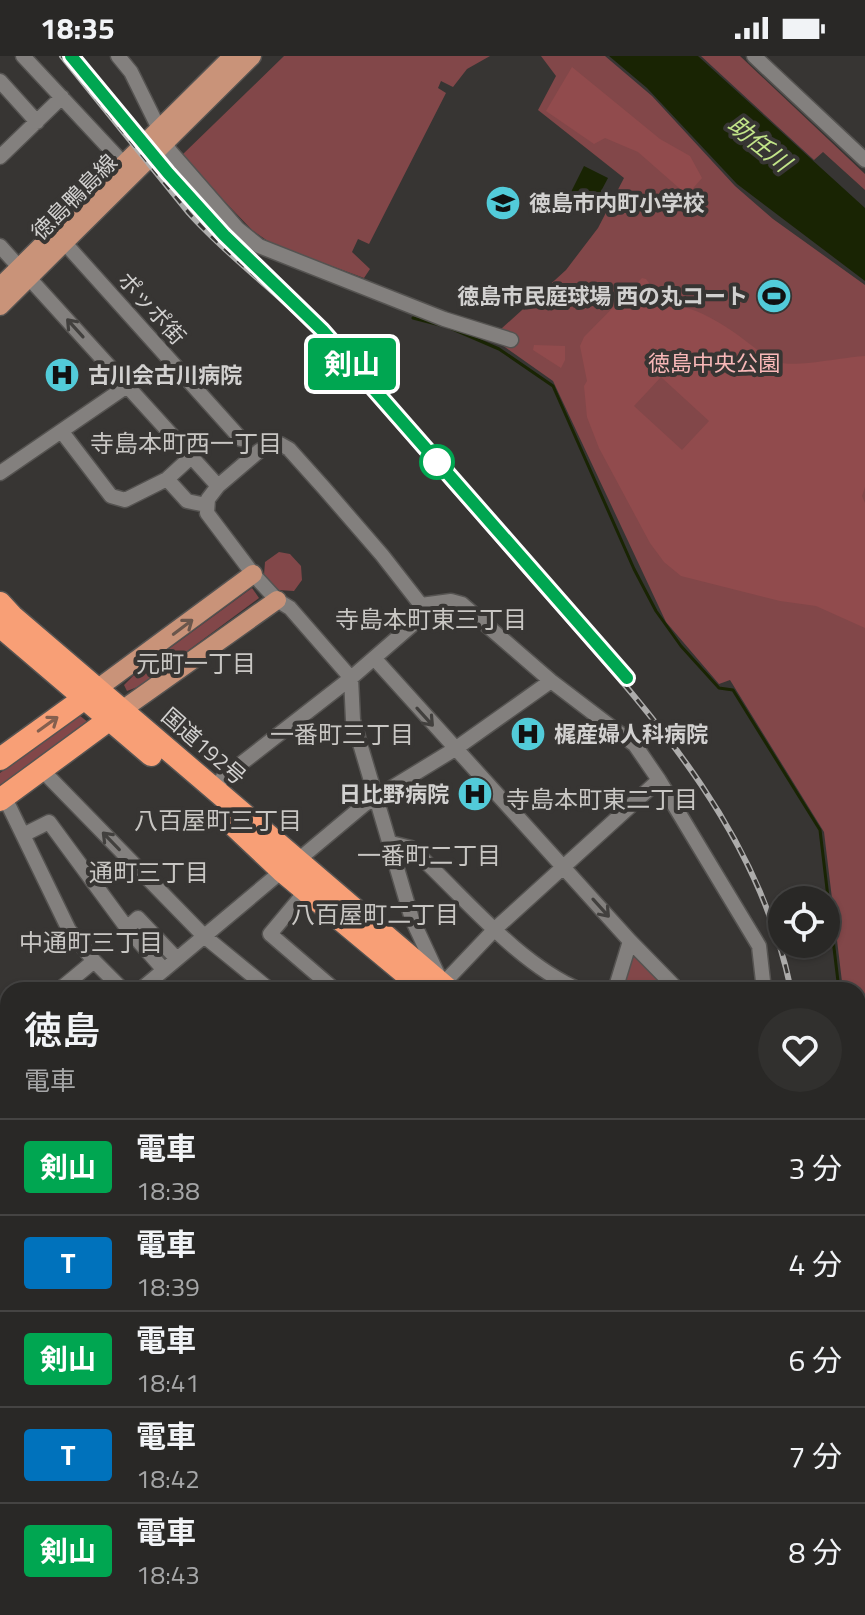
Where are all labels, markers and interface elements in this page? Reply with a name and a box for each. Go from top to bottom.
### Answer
text: 18:35 [40,5,115,51]
water label: 助任川 [720,107,801,182]
street label: 徳島鴨島線 [23,146,125,248]
school or university icon: 徳島市内町小学校 [484,184,522,222]
place label: 徳島市内町小学校 [529,186,705,220]
street label: ポッポ街 [110,264,194,352]
sports icon: 徳島市民庭球場 西の丸コート [755,277,793,315]
place label: 徳島市民庭球場 西の丸コート [457,279,748,313]
one-way arrow [65,318,84,338]
line badge: 剣山 [316,338,388,390]
text: 剣山 [324,342,380,385]
park label: 徳島中央公園 [648,346,780,380]
hospital icon: 古川会古川病院 [43,356,81,394]
place label: 古川会古川病院 [88,358,242,392]
district label: 寺島本町西一丁目 [90,425,282,461]
unlabelled marker [420,445,454,479]
district label: 寺島本町東三丁目 [335,601,527,637]
one-way arrow [172,619,193,636]
district label: 元町一丁目 [136,645,256,681]
street label: 国道192号 [154,699,254,793]
one-way arrow [416,706,434,726]
hospital icon: 梶産婦人科病院 [509,715,547,753]
one-way arrow [37,716,59,732]
district label: 一番町三丁目 [270,716,414,752]
place label: 梶産婦人科病院 [554,717,708,751]
hospital icon: 日比野病院 [456,775,494,813]
place label: 日比野病院 [339,777,449,811]
district label: 寺島本町東二丁目 [506,781,698,817]
district label: 八百屋町三丁目 [134,802,302,838]
one-way arrow [102,832,121,851]
district label: 一番町二丁目 [357,837,501,873]
district label: 通町三丁目 [89,854,209,890]
map controls [768,886,840,958]
button: locate [768,886,840,958]
district label: 八百屋町二丁目 [291,896,459,932]
one-way arrow [592,898,610,918]
district label: 中通町三丁目 [19,924,163,960]
text: 徳島 [24,1001,100,1059]
button: heart [758,1008,842,1092]
text: 電車 [24,1061,76,1100]
text: 電車 [136,1125,196,1171]
text: 剣山 [40,1145,96,1188]
text: 3 分 [789,1145,842,1191]
text: 18:38 [136,1171,200,1210]
text: 電車 [136,1221,196,1267]
text: T [61,1241,75,1284]
text: 4 分 [789,1241,842,1287]
text: 18:39 [136,1267,200,1306]
text: 電車 [136,1317,196,1363]
text: 剣山 [40,1337,96,1380]
text: 6 分 [789,1337,842,1383]
text: 18:41 [136,1363,200,1402]
text: 電車 [136,1413,196,1459]
text: T [61,1433,75,1476]
text: 7 分 [789,1433,842,1479]
text: 18:42 [136,1459,200,1498]
text: 電車 [136,1509,196,1555]
text: 剣山 [40,1529,96,1572]
text: 8 分 [789,1529,842,1575]
text: 18:43 [136,1555,200,1594]

